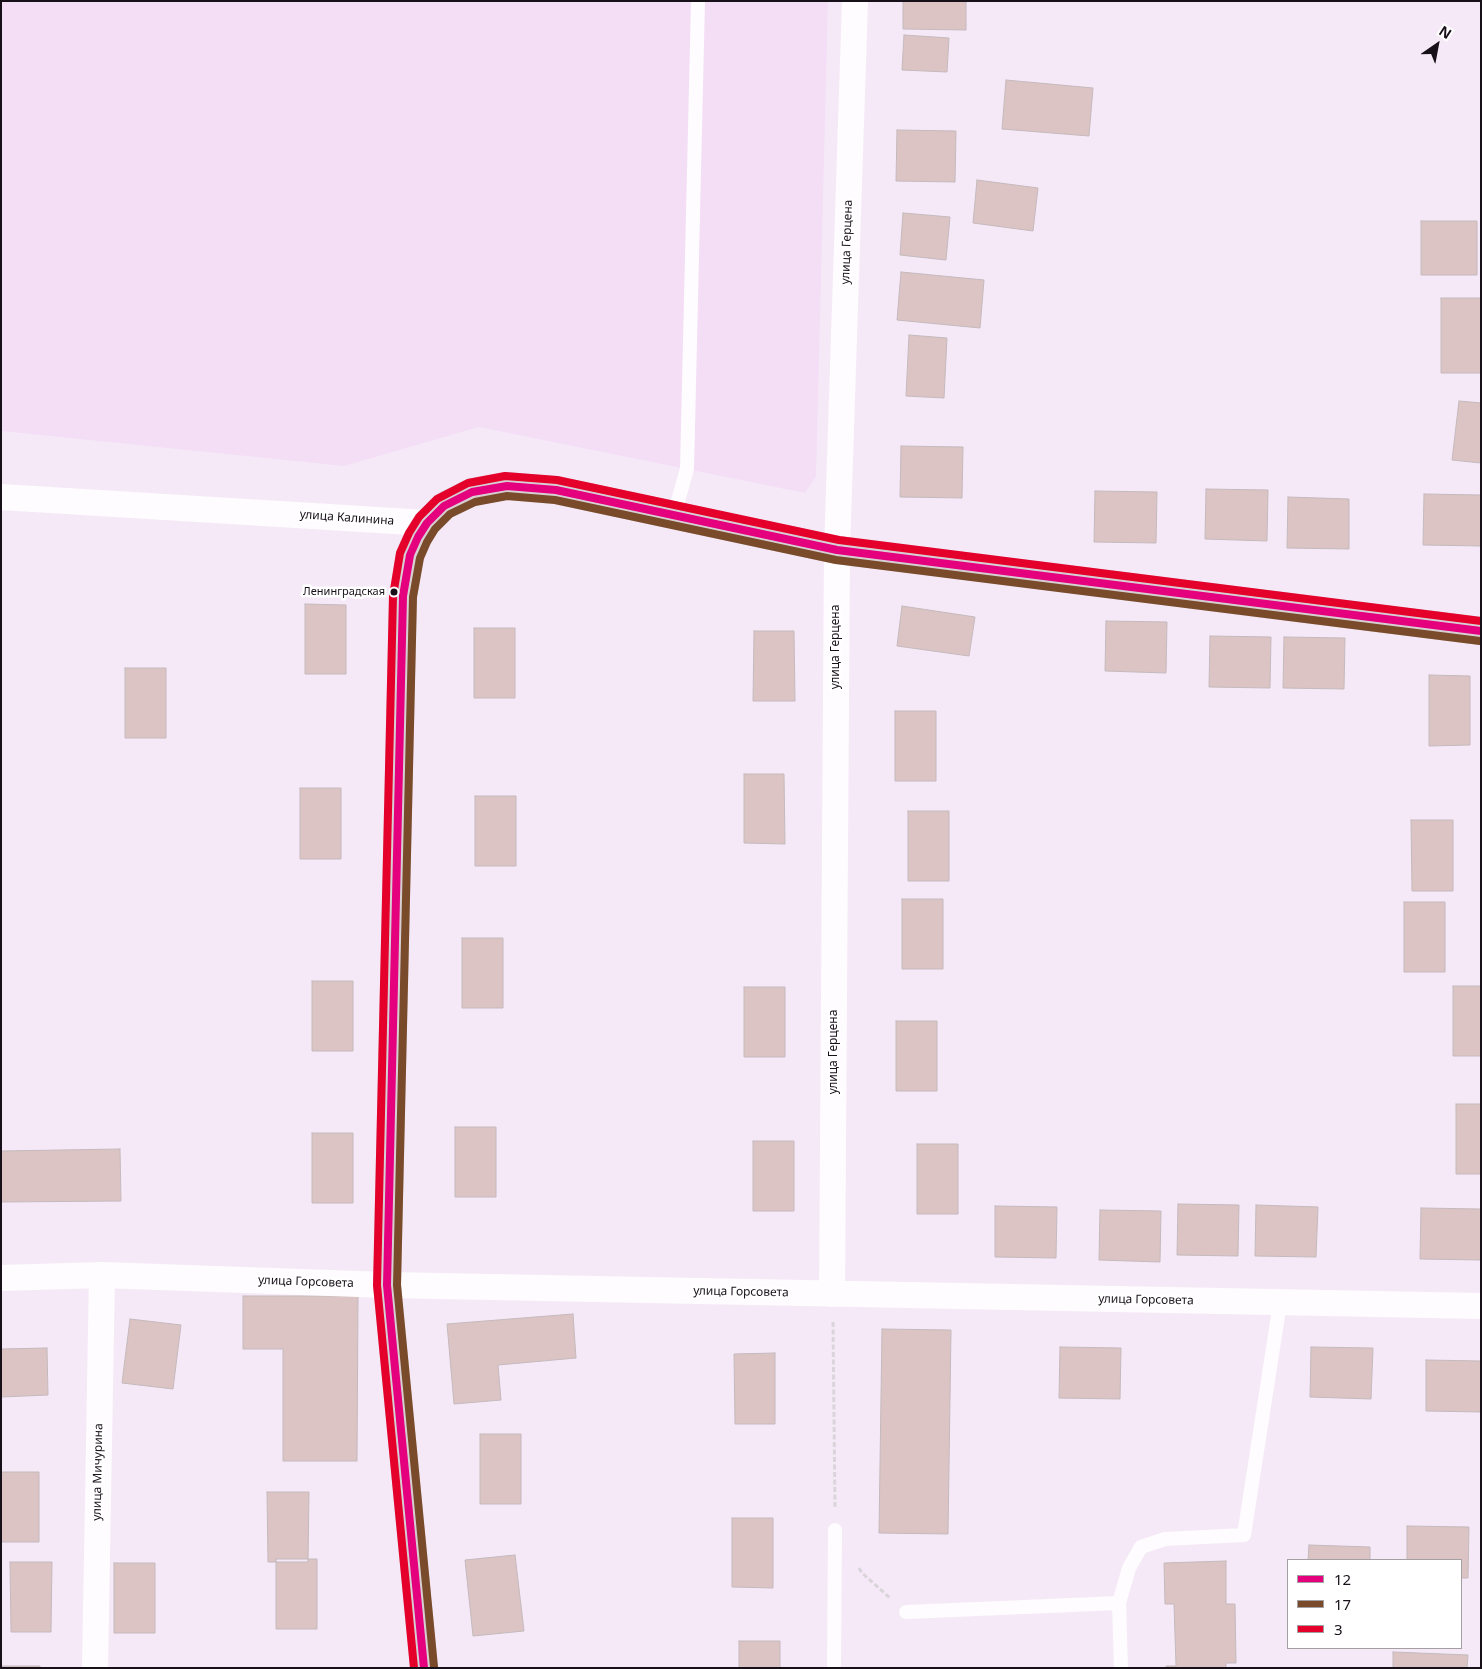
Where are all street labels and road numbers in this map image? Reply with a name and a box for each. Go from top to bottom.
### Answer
street label: улица Герцена [838,199,856,285]
street label: улица Калинина [299,508,395,528]
street label: улица Герцена [829,605,843,689]
street label: улица Герцена [827,1010,841,1094]
street label: улица Горсовета [258,1273,354,1291]
street label: улица Горсовета [693,1284,789,1300]
street label: улица Горсовета [1098,1292,1194,1308]
street label: улица Мичурина [90,1423,106,1521]

